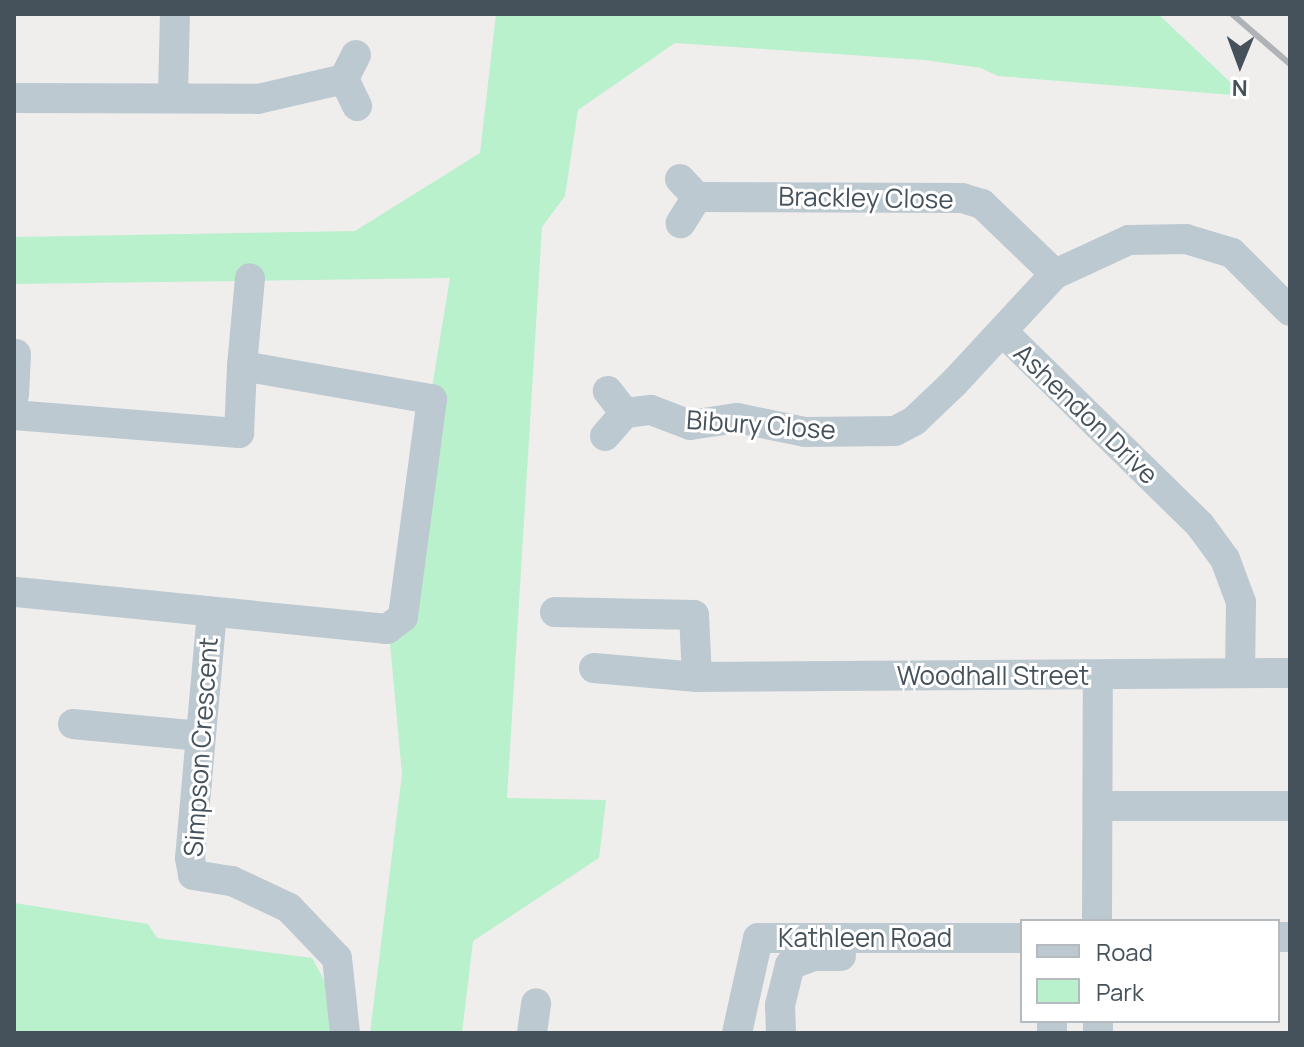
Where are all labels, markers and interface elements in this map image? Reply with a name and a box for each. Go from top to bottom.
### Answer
north arrow [1200,24,1280,104]
text: N [1231,73,1248,103]
street label: Brackley Close [778,181,954,215]
street label: Ashendon Drive [1008,337,1164,491]
street label: Bibury Close [685,404,837,446]
street label: Simpson Crescent [178,636,224,858]
street label: Woodhall Street [897,660,1089,692]
legend [1020,919,1280,1023]
street label: Kathleen Road [778,922,952,954]
text: Road [1096,935,1153,968]
text: Park [1096,975,1144,1008]

